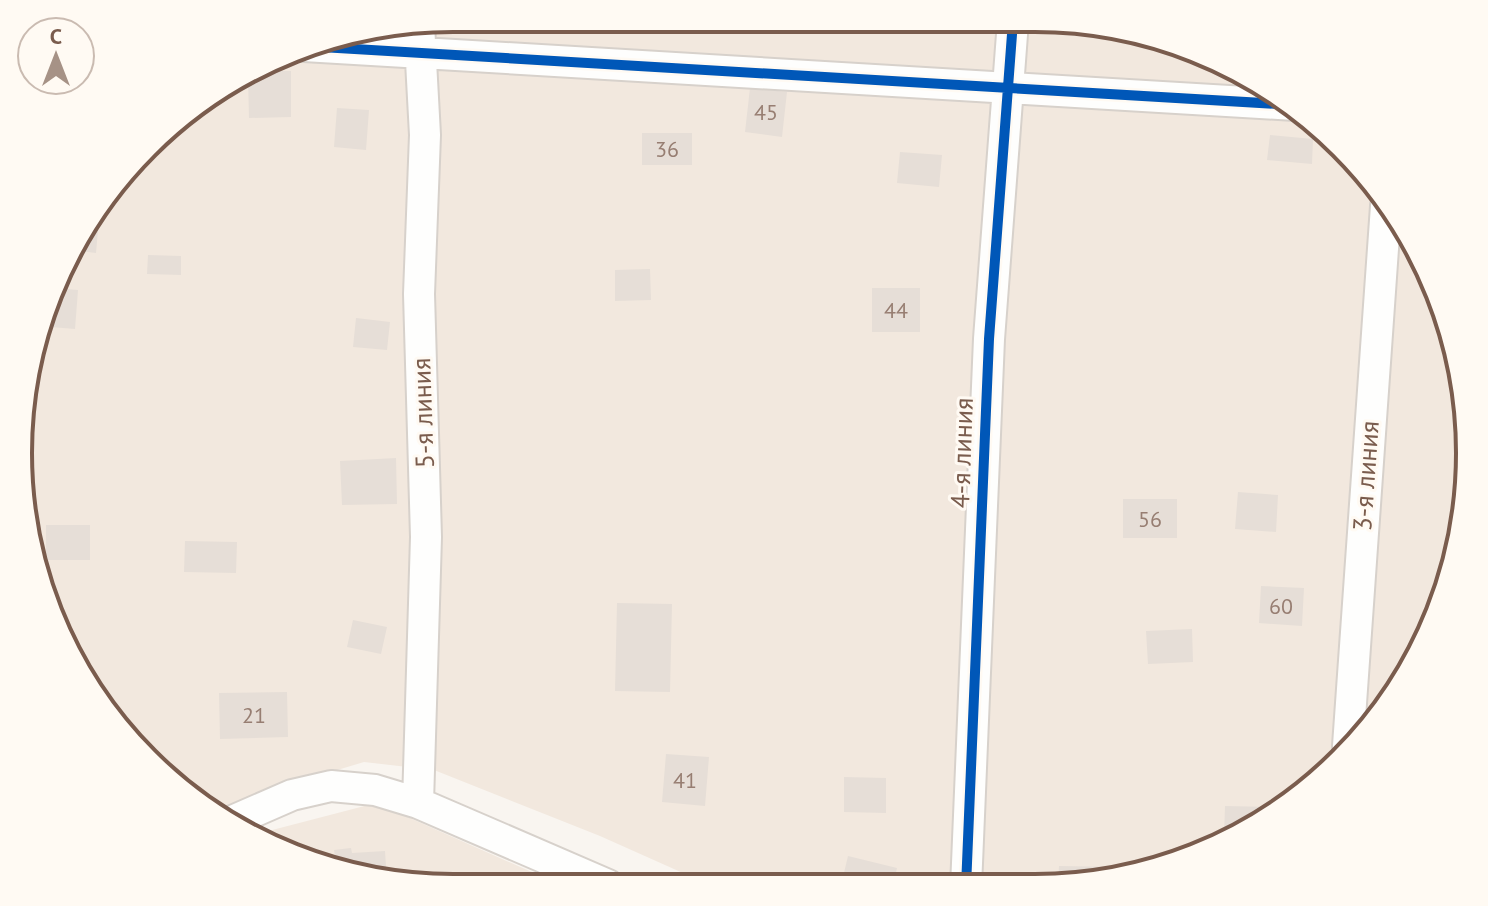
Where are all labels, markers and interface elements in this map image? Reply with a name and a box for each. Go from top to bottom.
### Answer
north arrow [16,16,96,96]
text: С [50,22,62,50]
house number: 45 [754,98,778,126]
house number: 36 [655,135,679,163]
house number: 44 [884,296,908,324]
street label: 5-я линия [404,357,441,469]
street label: 4-я линия [943,397,980,509]
street label: 3-я линия [1345,420,1386,532]
house number: 56 [1138,505,1162,533]
house number: 60 [1269,592,1293,620]
house number: 21 [242,701,266,729]
house number: 41 [673,766,697,794]

